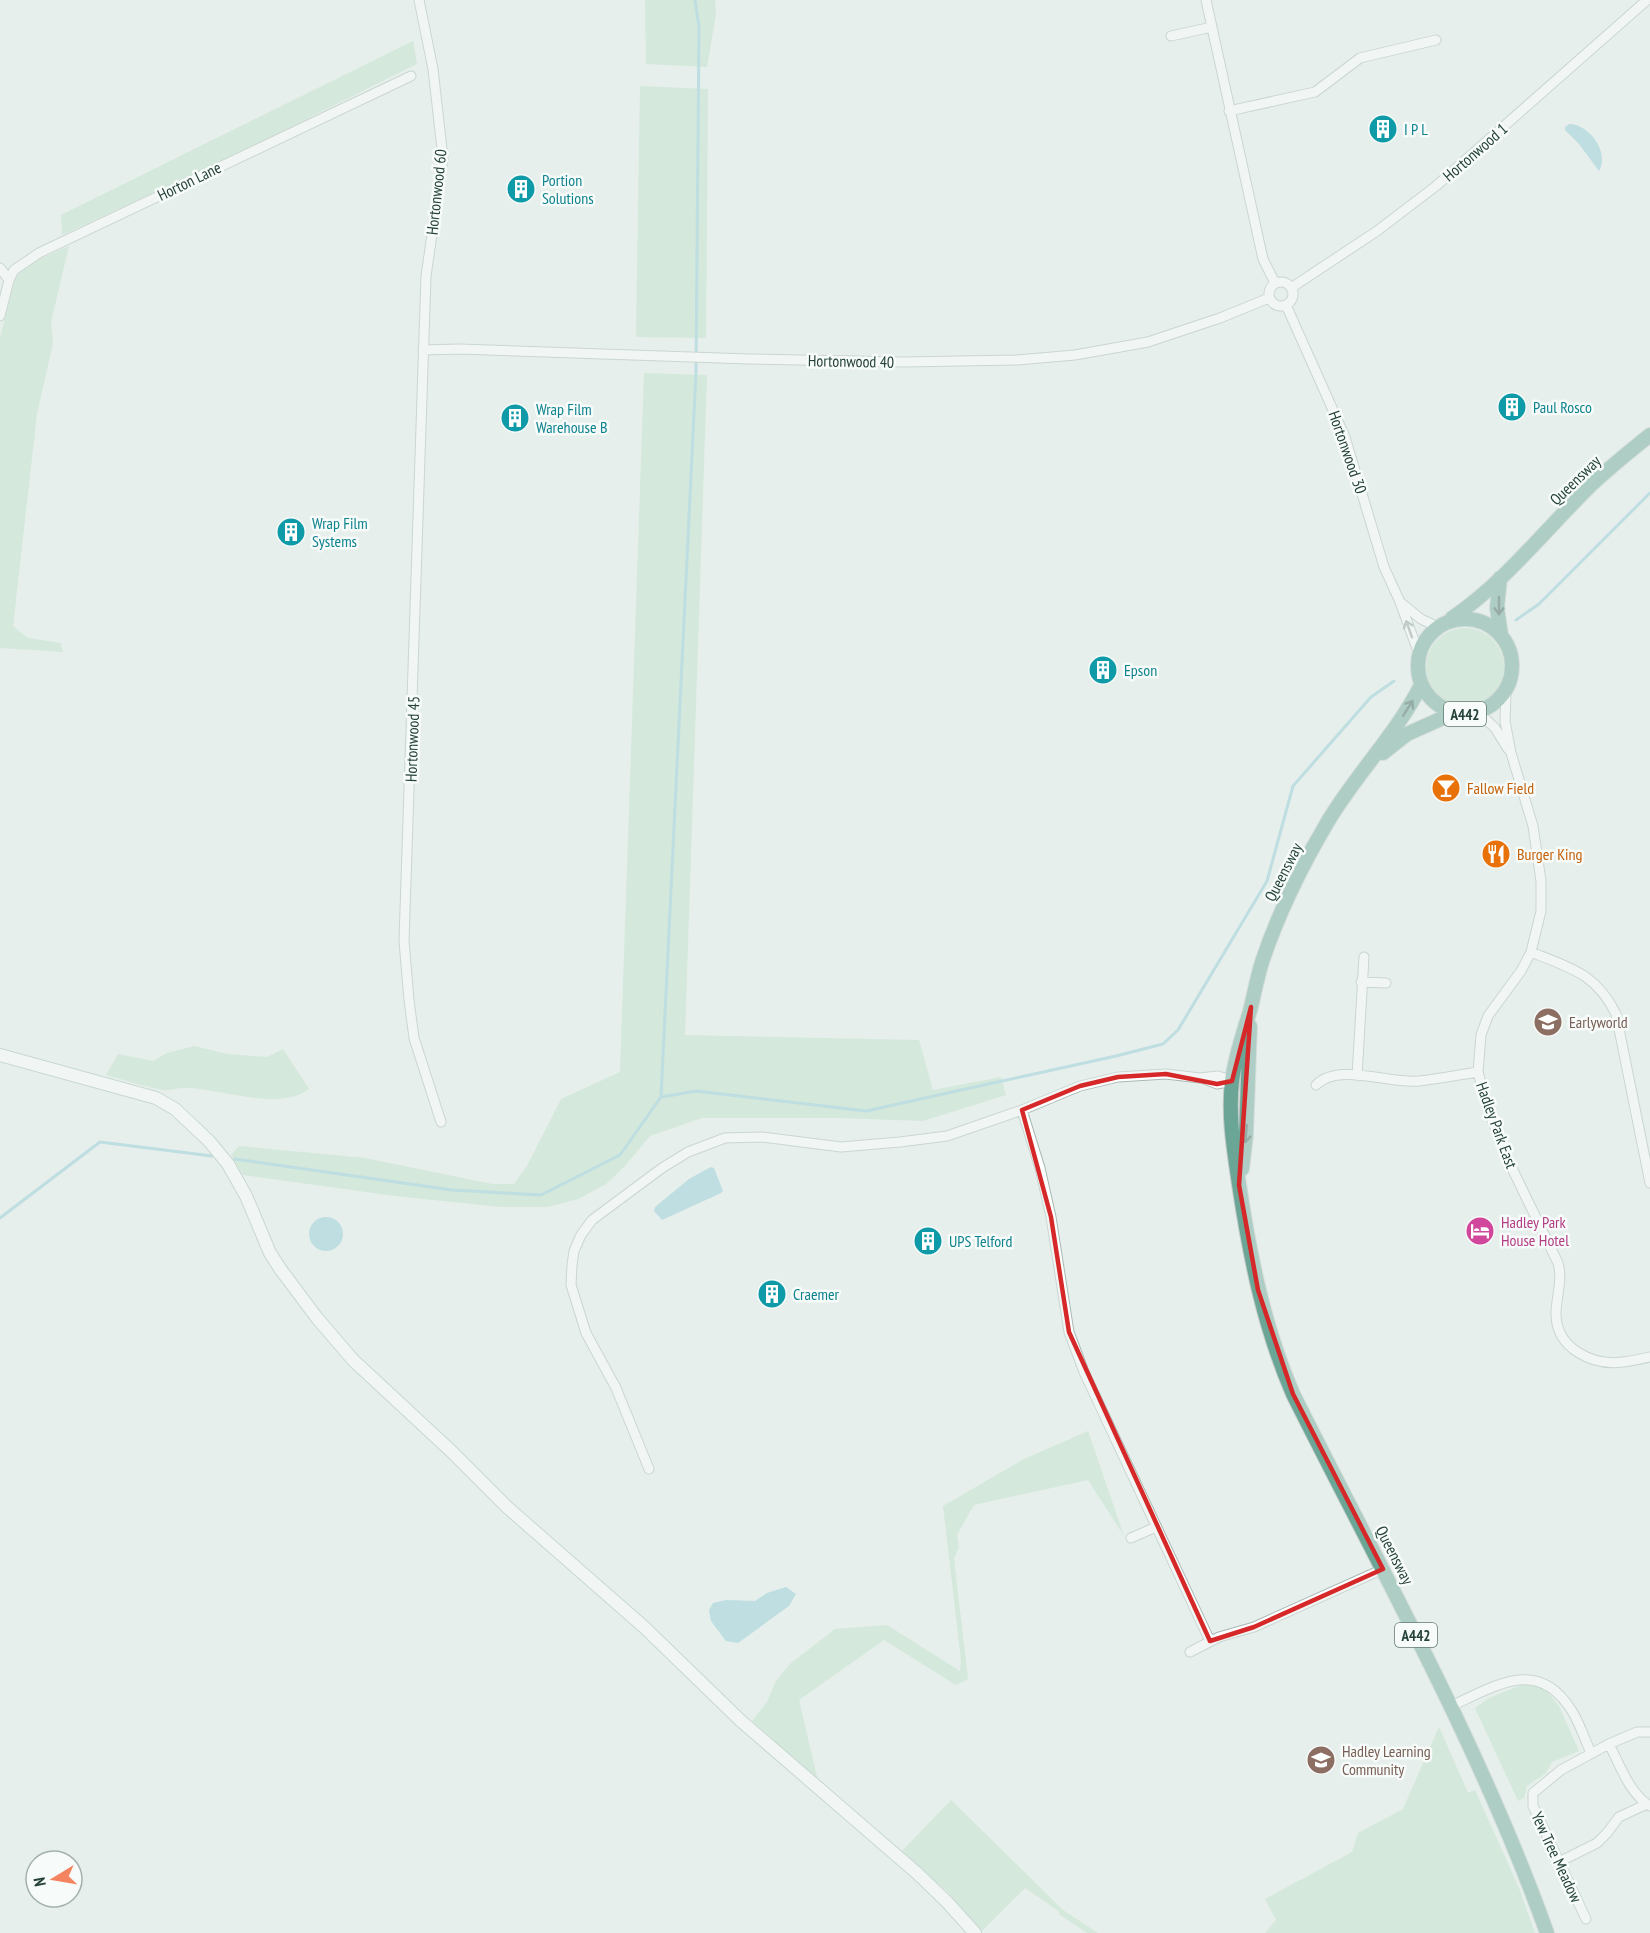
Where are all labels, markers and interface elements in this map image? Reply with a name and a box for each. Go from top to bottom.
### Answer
building icon: I P L [1367,113,1399,145]
place label: I P L [1404,119,1428,139]
street label: Hortonwood 1 [1439,119,1511,185]
street label: Hortonwood 60 [422,148,450,236]
street label: Horton Lane [154,157,224,205]
place label: Portion Solutions [542,170,594,208]
building icon: Portion Solutions [505,173,537,205]
street label: Hortonwood 40 [808,350,894,372]
building icon: Paul Rosco [1496,391,1528,423]
place label: Paul Rosco [1533,397,1592,417]
place label: Wrap Film Warehouse B [536,399,607,437]
building icon: Wrap Film Warehouse B [499,402,531,434]
street label: Hortonwood 30 [1324,408,1372,496]
street label: Queensway [1545,451,1605,509]
place label: Wrap Film Systems [312,513,368,551]
building icon: Wrap Film Systems [275,516,307,548]
one-way arrow [1493,596,1505,616]
one-way arrow [1402,620,1413,639]
building icon: Epson [1087,654,1119,686]
place label: Epson [1124,660,1157,680]
street label: Hortonwood 45 [400,696,424,782]
one-way arrow [1403,700,1415,717]
road number: A442 [1444,702,1486,726]
bar icon: Fallow Field [1430,772,1462,804]
place label: Fallow Field [1467,778,1534,798]
restaurant icon: Burger King [1480,838,1512,870]
street label: Queensway [1260,839,1306,905]
place label: Burger King [1517,844,1582,864]
school or university icon: Earlyworld [1532,1006,1564,1038]
place label: Earlyworld [1569,1012,1628,1032]
street label: Hadley Park East [1472,1079,1522,1172]
one-way arrow [1240,1124,1251,1144]
place label: Hadley Park House Hotel [1501,1212,1569,1250]
hotel icon: Hadley Park House Hotel [1464,1215,1496,1247]
building icon: UPS Telford [912,1225,944,1257]
place label: UPS Telford [949,1231,1012,1251]
building icon: Craemer [756,1278,788,1310]
place label: Craemer [793,1284,840,1304]
street label: Queensway [1372,1522,1418,1588]
road number: A442 [1395,1623,1437,1647]
place label: Hadley Learning Community [1342,1741,1431,1779]
school or university icon: Hadley Learning Community [1305,1744,1337,1776]
street label: Yew Tree Meadow [1527,1808,1587,1906]
north arrow [24,1849,84,1909]
text: N [29,1876,50,1888]

